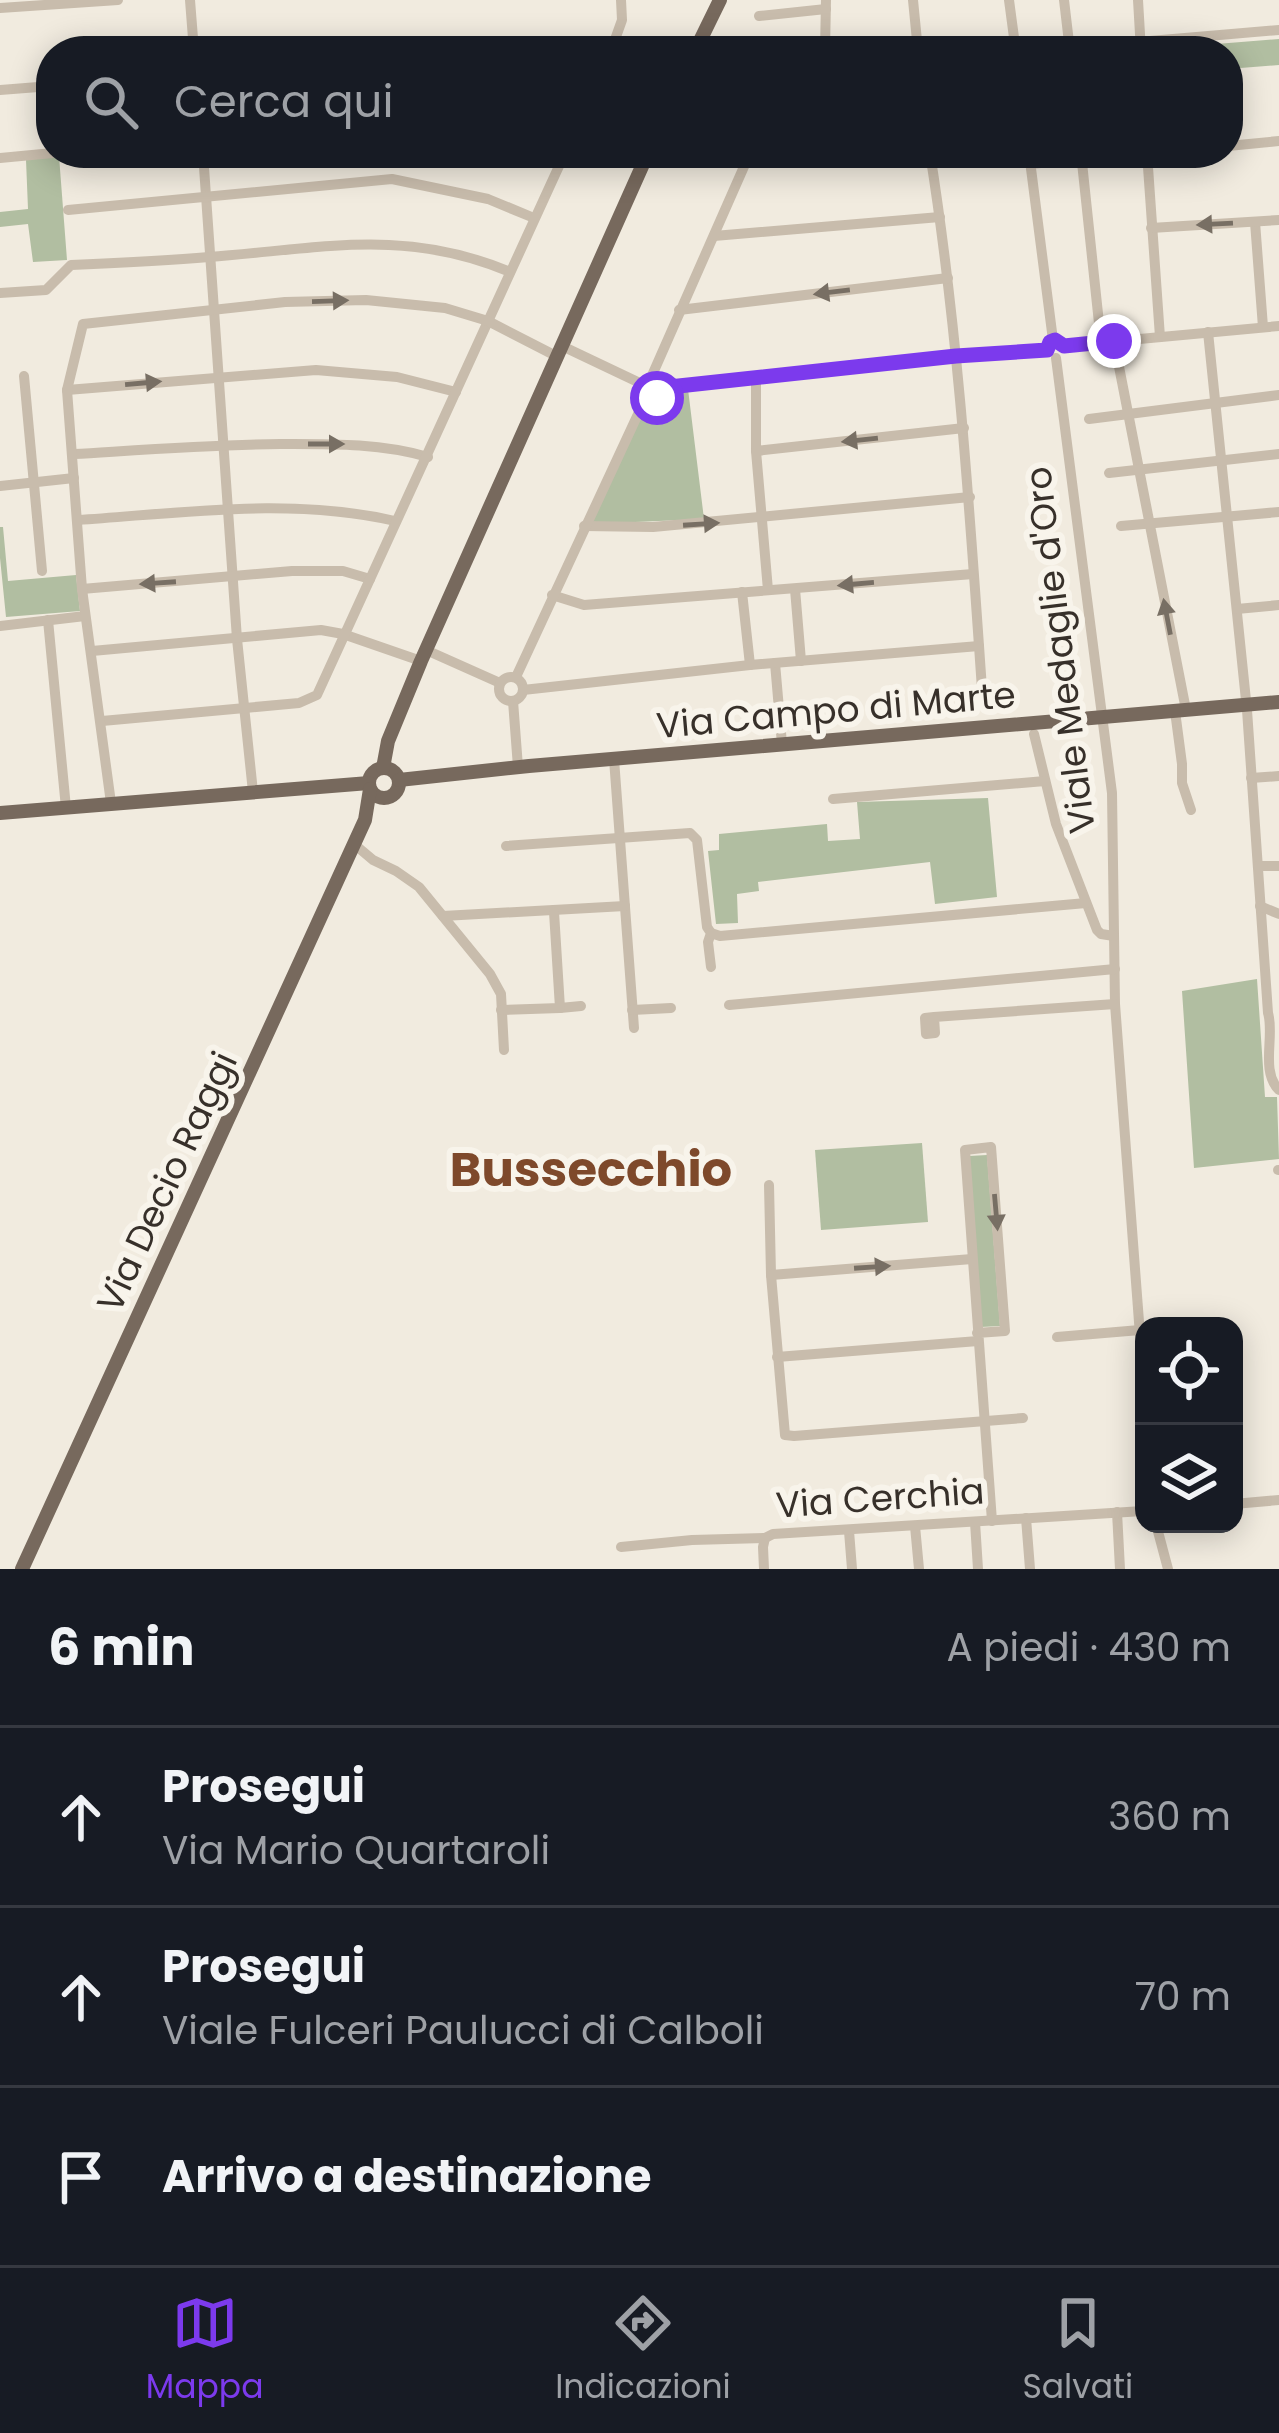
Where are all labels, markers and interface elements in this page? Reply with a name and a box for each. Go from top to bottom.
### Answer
search box [36,36,1243,168]
icon: search [78,69,144,135]
text: Cerca qui [174,70,393,133]
one-way arrow [1195,215,1233,234]
one-way arrow [813,282,850,301]
one-way arrow [312,291,350,310]
route end [1087,314,1141,368]
route start [630,371,684,425]
one-way arrow [125,373,162,392]
one-way arrow [841,431,878,450]
one-way arrow [308,435,346,454]
street label: Viale Medaglie d'Oro [1012,464,1108,836]
one-way arrow [683,514,720,533]
one-way arrow [139,574,176,593]
one-way arrow [837,574,874,593]
one-way arrow [1157,597,1176,635]
street label: Via Campo di Marte [654,669,1018,751]
street label: Via Decio Raggi [84,1043,250,1321]
district label: Bussecchio [450,1136,732,1203]
one-way arrow [987,1194,1006,1231]
one-way arrow [854,1257,891,1276]
map controls [1135,1317,1243,1533]
button: locate [1135,1317,1243,1425]
button: layers [1135,1425,1243,1533]
street label: Via Cerchia [774,1465,986,1531]
text: 6 min [48,1611,195,1683]
text: A piedi · 430 m [947,1620,1231,1675]
text: Prosegui [162,1755,365,1818]
icon: ahead [48,1784,114,1850]
text: 360 m [1108,1789,1231,1844]
text: Via Mario Quartaroli [162,1823,550,1878]
text: Prosegui [162,1935,365,1998]
icon: ahead [48,1964,114,2030]
text: 70 m [1135,1969,1231,2024]
text: Viale Fulceri Paulucci di Calboli [162,2003,764,2058]
icon: arrive [48,2144,114,2210]
text: Arrivo a destinazione [162,2145,652,2208]
tab: Mappa [146,2290,264,2412]
tab: Indicazioni [555,2290,731,2412]
tab: Salvati [1022,2290,1133,2412]

